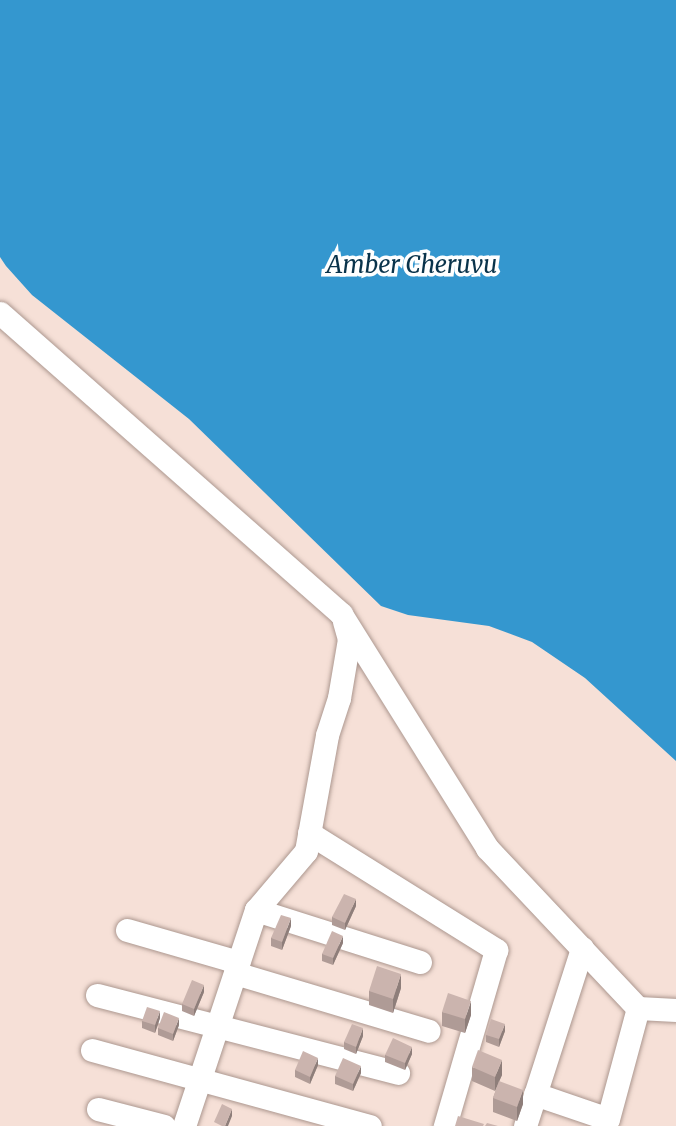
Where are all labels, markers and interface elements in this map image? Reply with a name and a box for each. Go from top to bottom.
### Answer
water label: Amber Cheruvu [327,251,497,279]

